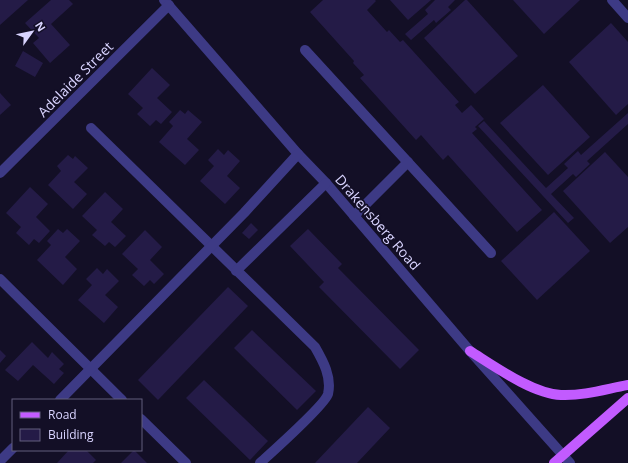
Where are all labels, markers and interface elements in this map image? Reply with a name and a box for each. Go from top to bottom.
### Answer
north arrow [12,12,52,52]
text: N [32,18,50,34]
street label: Adelaide Street [33,37,117,121]
street label: Drakensberg Road [331,170,425,274]
legend [12,399,142,451]
text: Road [48,406,77,423]
text: Building [48,426,94,443]

